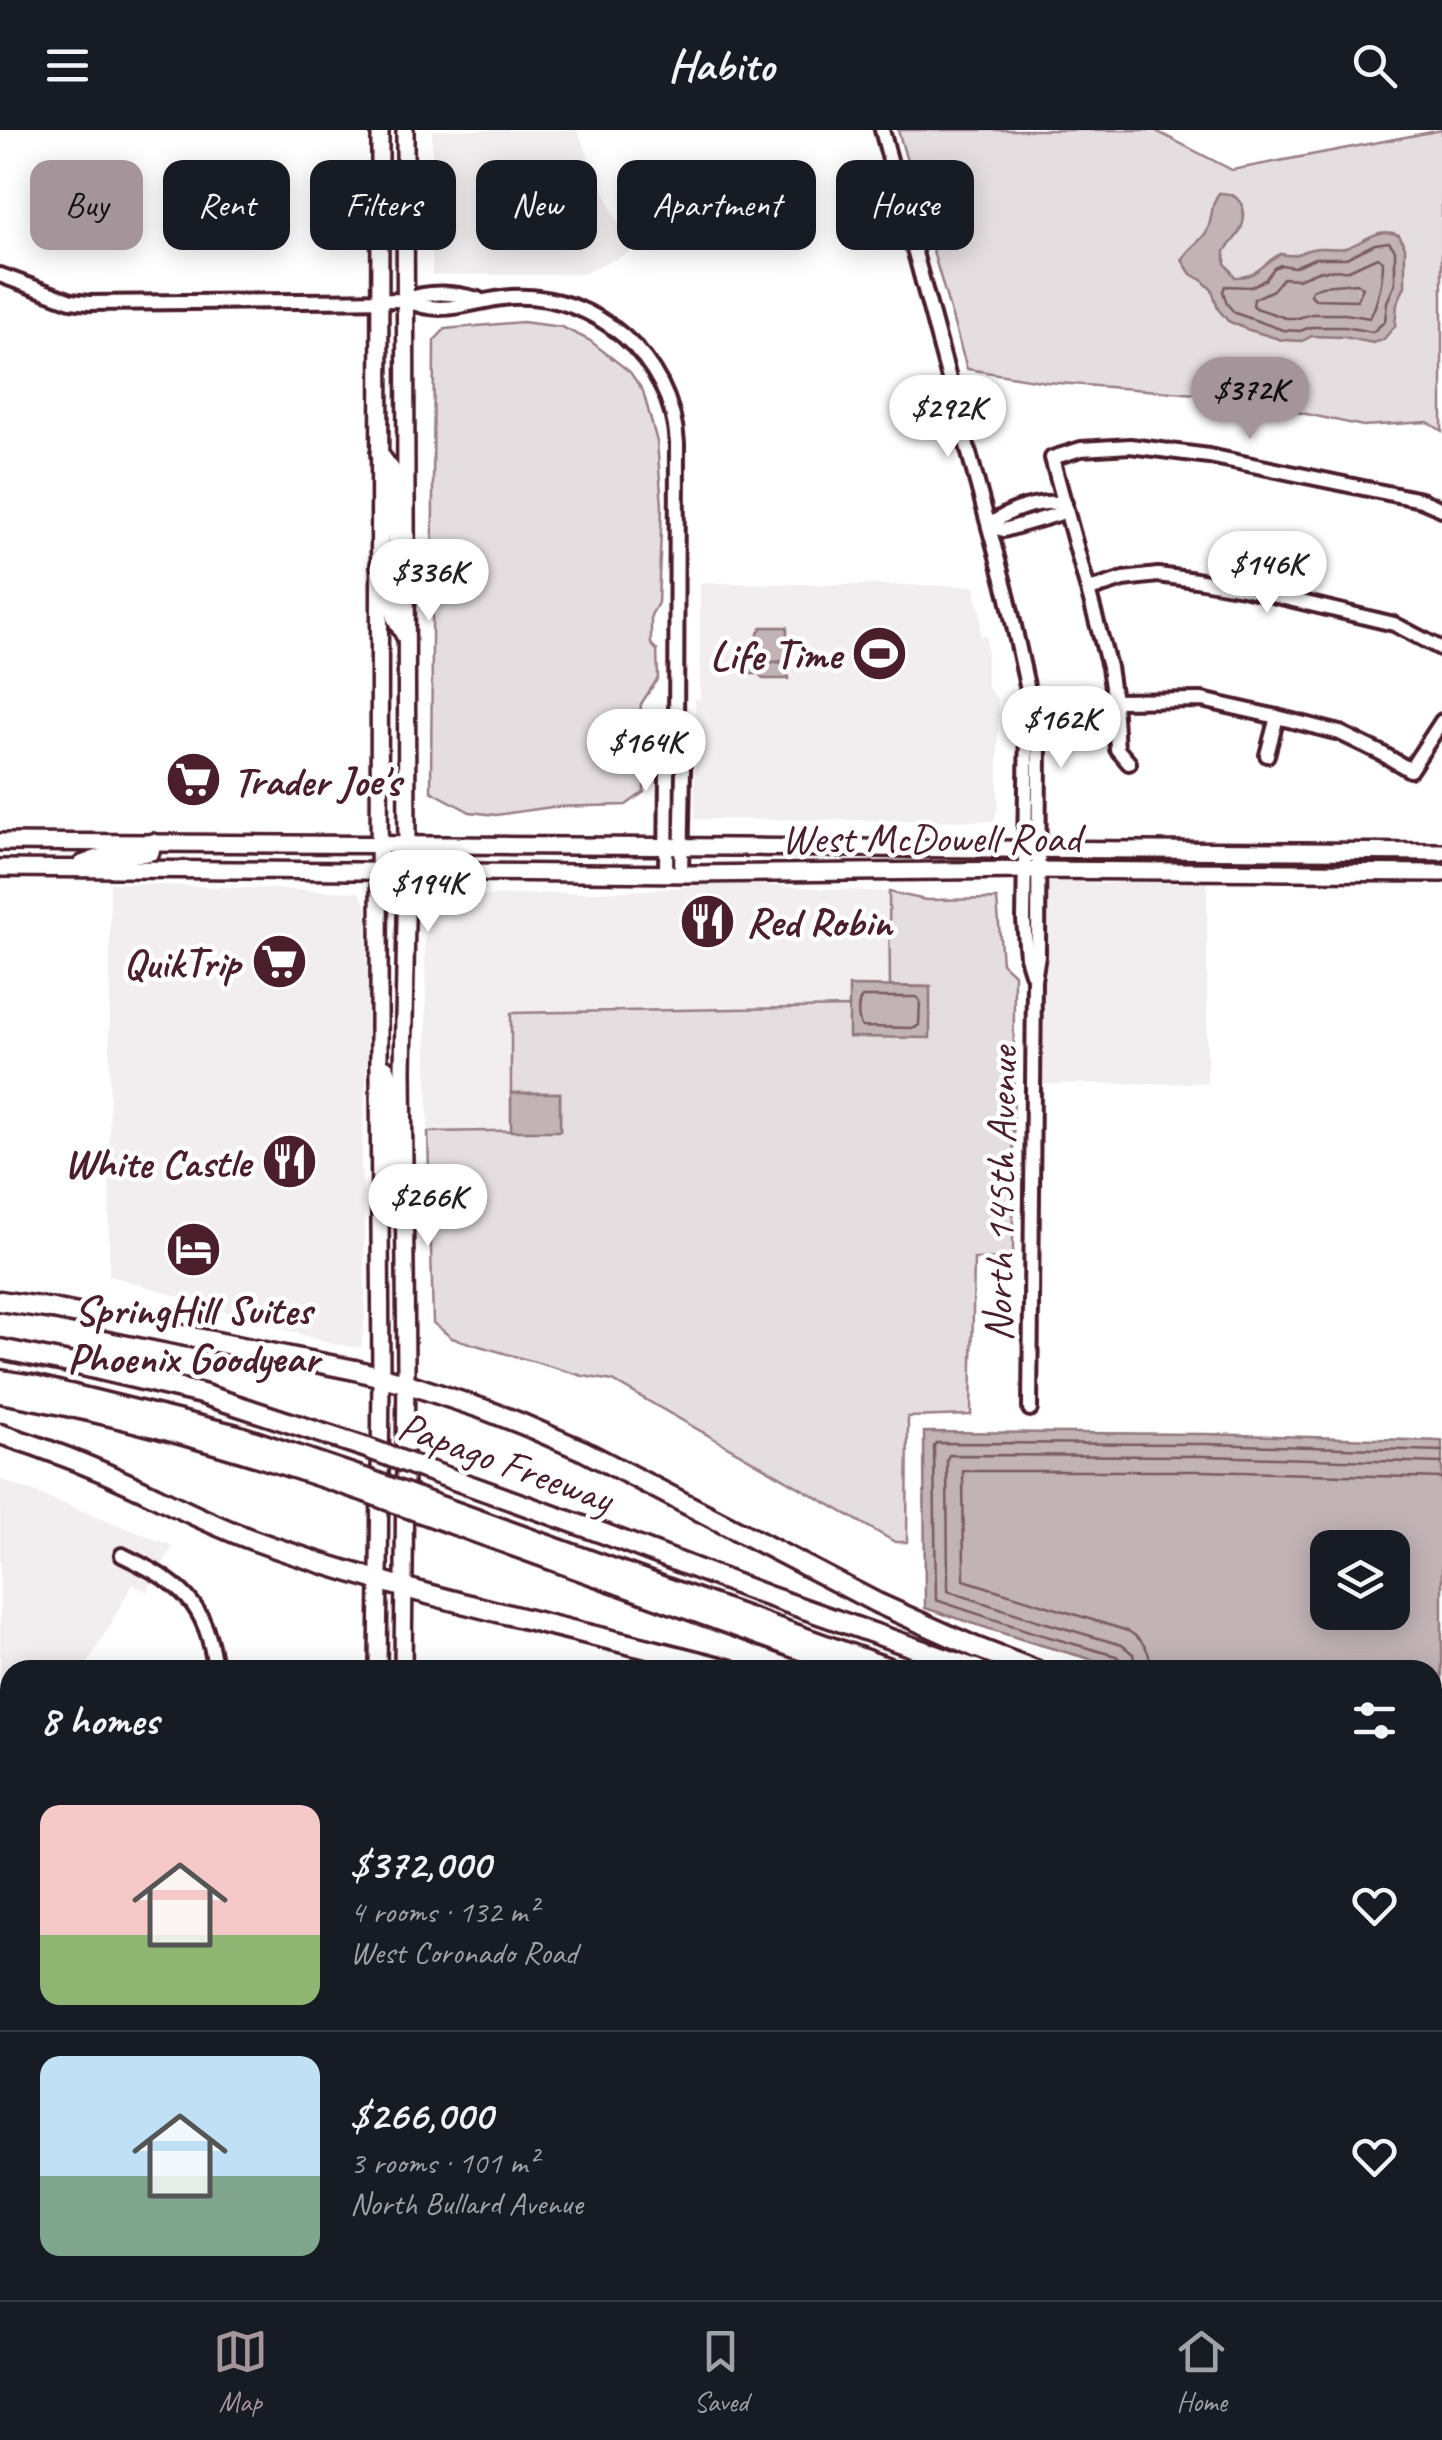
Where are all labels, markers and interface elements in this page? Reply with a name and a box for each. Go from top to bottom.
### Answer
text: Habito [668,37,774,94]
icon: menu [40,38,95,93]
icon: search [1347,38,1402,93]
chip: Buy [30,160,143,250]
chip: Rent [163,160,290,250]
chip: Filters [310,160,456,250]
chip: New [476,160,597,250]
chip: Apartment [617,160,816,250]
chip: House [836,160,974,250]
pin: $372K [1180,357,1320,442]
text: $372K [1213,369,1287,410]
pin: $292K [878,375,1018,460]
text: $292K [911,387,985,428]
pin: $146K [1197,531,1337,616]
pin: $336K [359,539,499,624]
text: $146K [1230,543,1304,584]
text: $336K [392,551,466,592]
sports icon: Life Time [850,624,910,684]
place label: Life Time [710,629,845,682]
pin: $162K [991,686,1131,771]
text: $162K [1024,698,1098,739]
pin: $164K [576,709,716,794]
text: $164K [609,721,683,762]
supermarket icon: Trader Joe's [164,750,224,810]
place label: Trader Joe's [233,755,405,808]
street label: West McDowell Road [782,812,1087,865]
pin: $194K [358,850,498,935]
text: $194K [391,862,465,903]
restaurant icon: Red Robin [677,891,737,951]
place label: Red Robin [746,896,895,949]
supermarket icon: QuikTrip [249,932,309,992]
place label: QuikTrip [123,937,243,990]
street label: North 145th Avenue [971,1044,1030,1342]
restaurant icon: White Castle [259,1132,319,1192]
place label: White Castle [64,1137,254,1190]
pin: $266K [358,1164,498,1249]
text: $266K [390,1176,466,1217]
hotel icon: SpringHill Suites Phoenix Goodyear [163,1219,223,1279]
place label: SpringHill Suites Phoenix Goodyear [67,1284,324,1385]
street label: Papago Freeway [391,1399,622,1526]
map controls [1310,1530,1410,1630]
button: layers [1310,1530,1410,1630]
icon: filters [1347,1693,1402,1748]
text: 8 homes [40,1694,159,1747]
text: $372,000 [350,1838,490,1891]
icon: home [120,1845,240,1965]
icon: heart [1347,1878,1402,1933]
text: 4 rooms · 132 m² [350,1891,537,1932]
text: West Coronado Road [350,1932,577,1973]
text: $266,000 [350,2089,492,2142]
icon: home [120,2096,240,2216]
icon: heart [1347,2129,1402,2184]
text: 3 rooms · 101 m² [350,2142,537,2183]
text: North Bullard Avenue [350,2183,583,2224]
tab: Map [213,2324,268,2419]
tab: Saved [693,2324,748,2419]
tab: Home [1174,2324,1229,2419]

